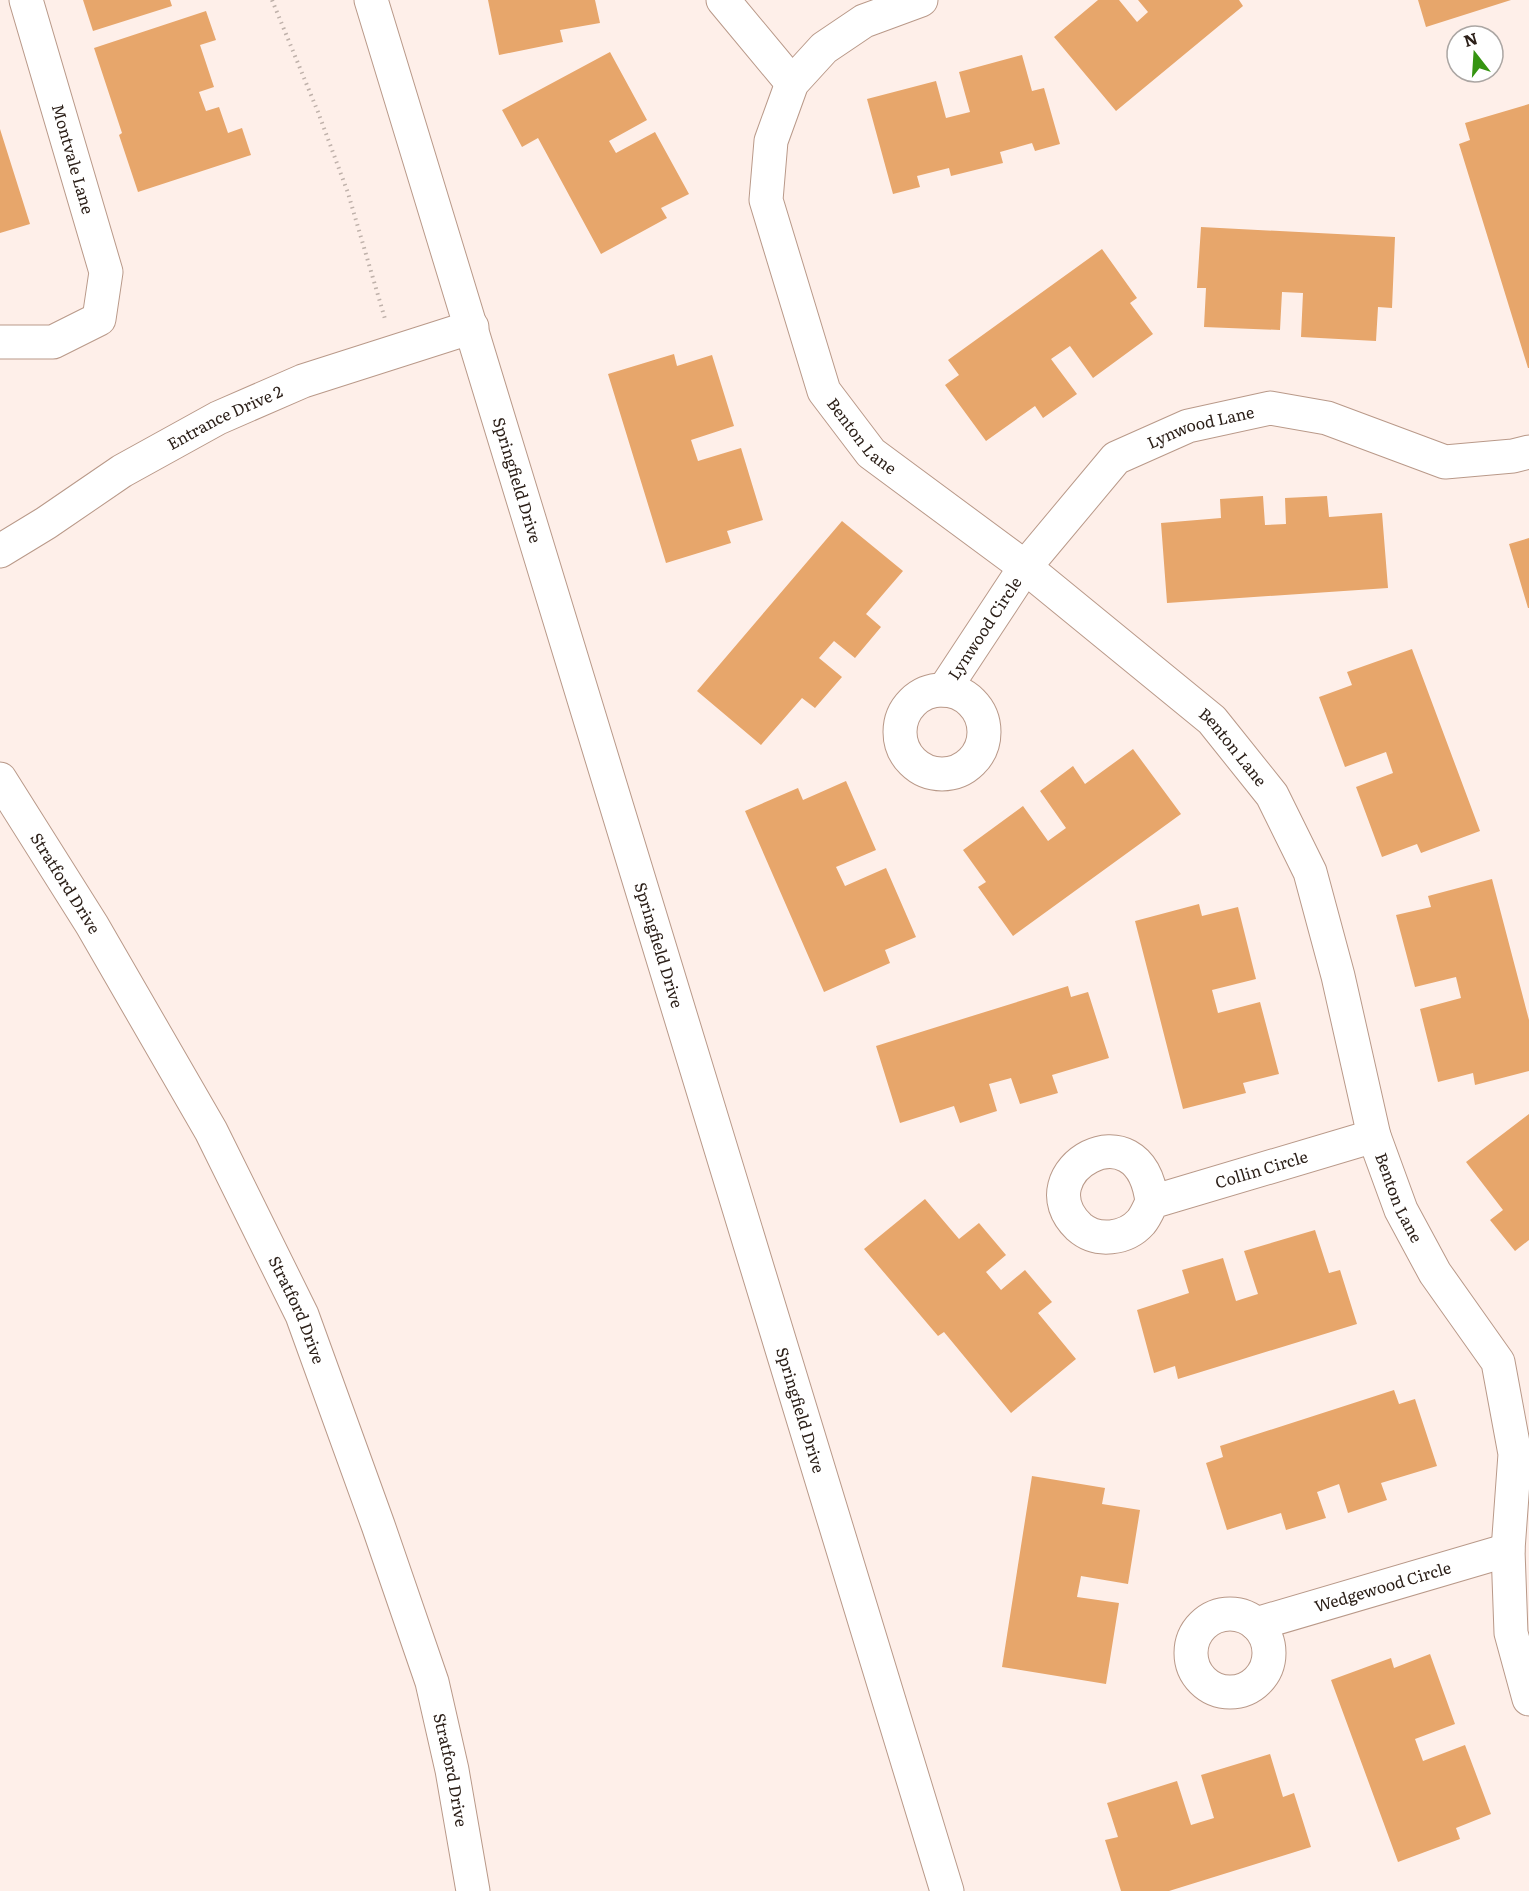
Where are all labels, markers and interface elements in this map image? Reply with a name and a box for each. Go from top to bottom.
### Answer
north arrow [1445,24,1505,84]
text: N [1460,25,1480,52]
street label: Montvale Lane [47,101,101,217]
street label: Entrance Drive 2 [162,378,286,455]
street label: Benton Lane [822,392,902,479]
street label: Lynwood Lane [1143,399,1256,454]
street label: Springfield Drive [488,414,549,546]
street label: Lynwood Circle [941,571,1027,684]
street label: Benton Lane [1194,701,1273,791]
street label: Stratford Drive [25,827,107,938]
street label: Springfield Drive [629,879,690,1011]
street label: Collin Circle [1212,1143,1310,1194]
street label: Benton Lane [1370,1149,1429,1246]
street label: Stratford Drive [264,1251,332,1367]
street label: Springfield Drive [771,1344,832,1476]
street label: Wedgewood Circle [1311,1554,1454,1617]
street label: Stratford Drive [428,1710,475,1828]

